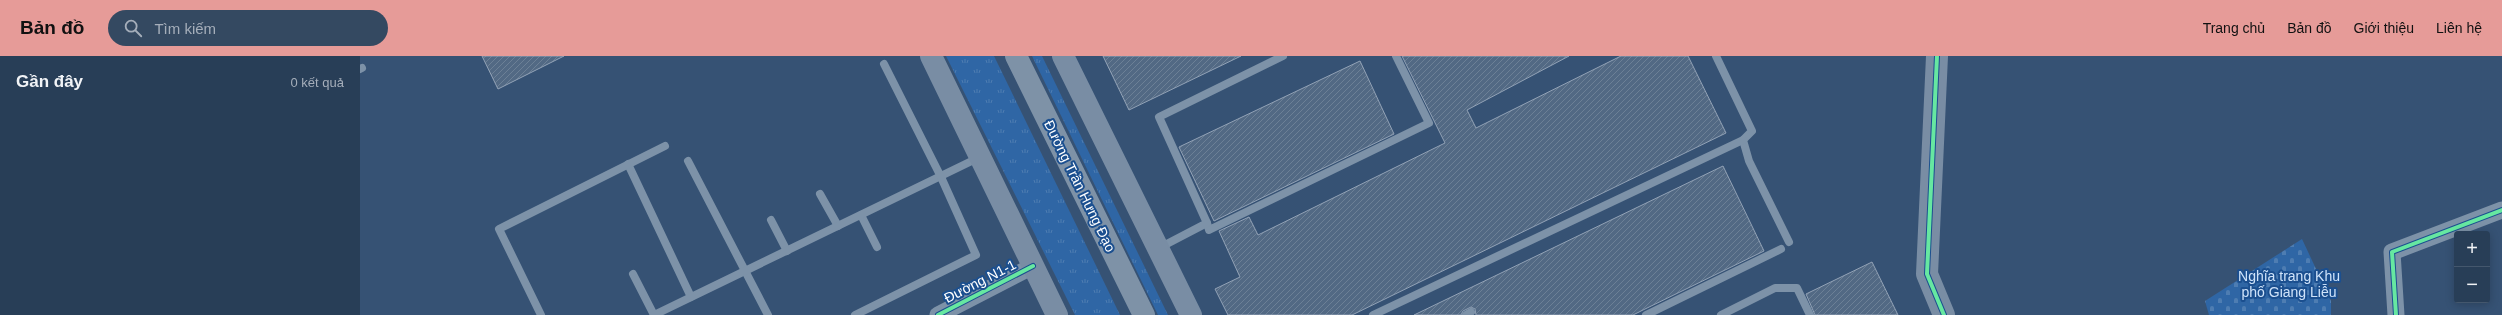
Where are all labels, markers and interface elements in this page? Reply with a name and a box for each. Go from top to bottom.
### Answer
search box [108,10,388,46]
text: Bản đồ [20,17,84,38]
icon: search [122,17,144,39]
text: Tìm kiếm [154,20,216,37]
text: Trang chủ [2203,20,2265,36]
text: Bản đồ [2287,20,2332,36]
text: Giới thiệu [2354,20,2414,36]
text: Liên hệ [2436,20,2482,36]
text: Gần đây [16,72,83,91]
text: 0 kết quả [291,75,344,90]
street label: Đường Trần Hưng Đạo [1041,117,1119,255]
map controls [2454,231,2490,303]
button: + [2454,231,2490,267]
street label: Đường N1-1 [941,256,1019,306]
button: − [2454,267,2490,303]
park label: Nghĩa trang Khu phố Giang Liễu [2238,268,2340,300]

